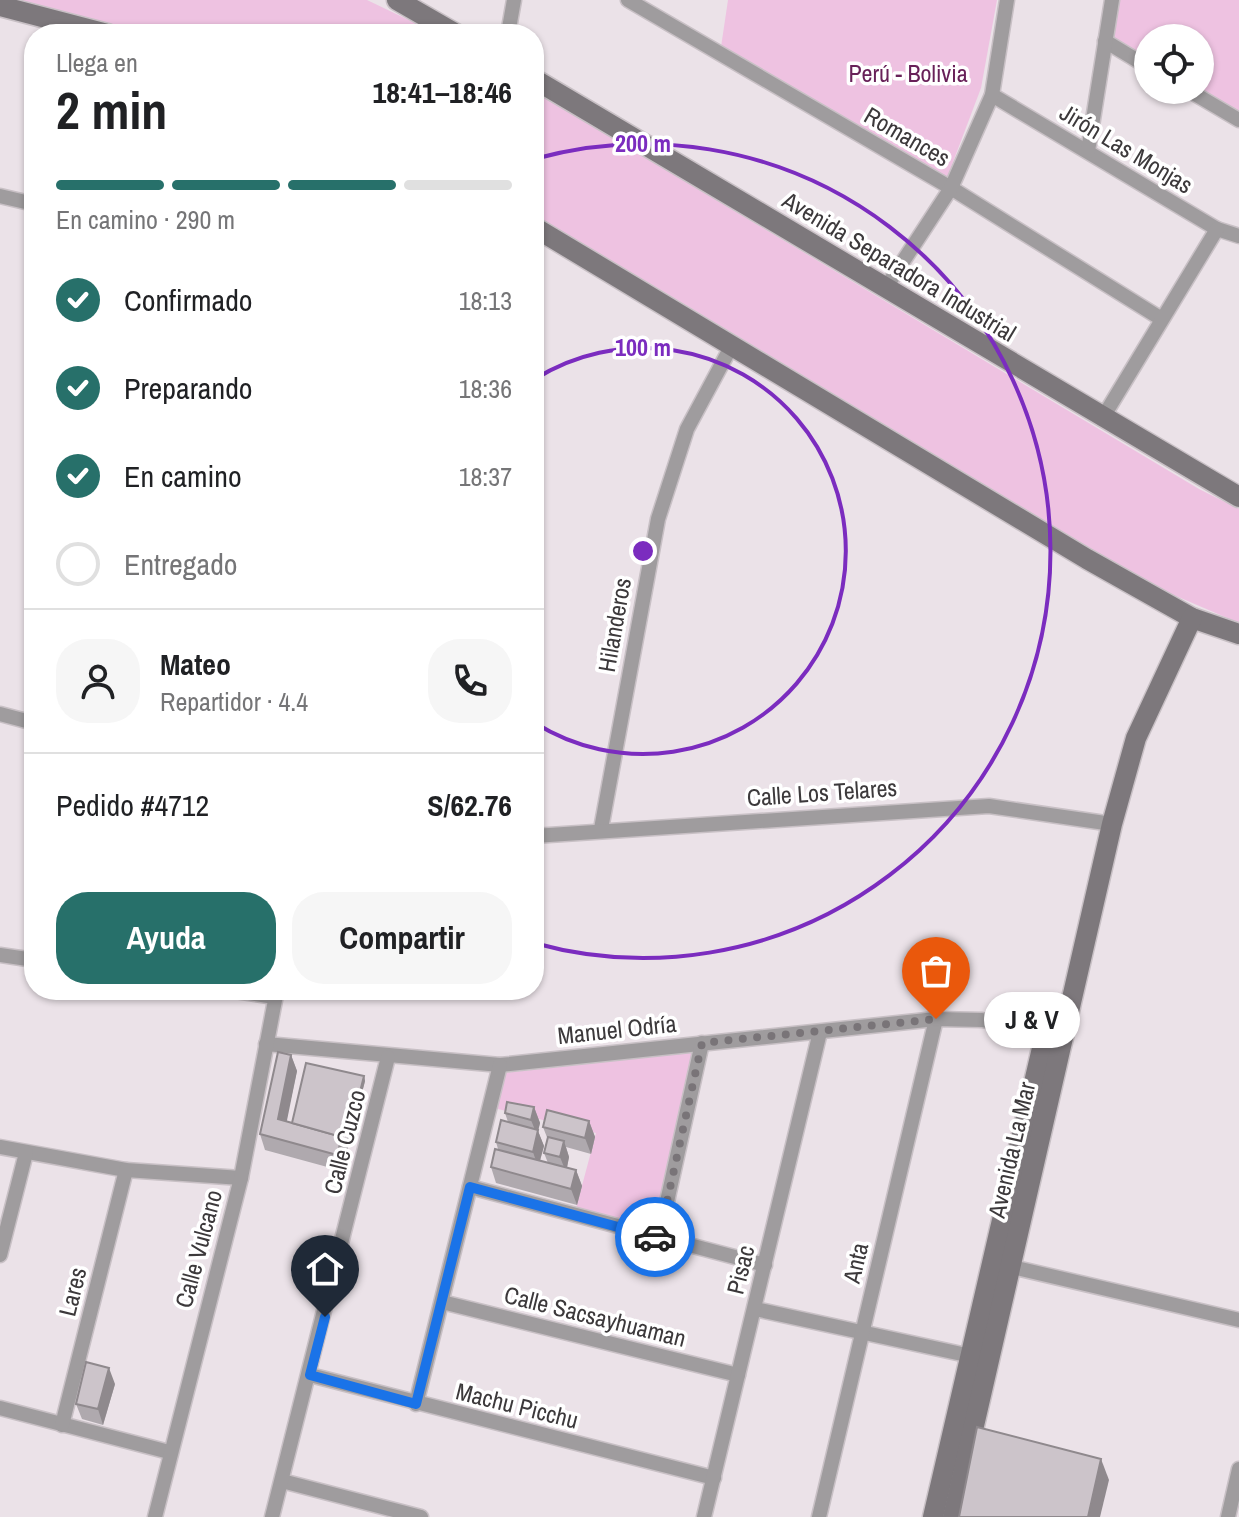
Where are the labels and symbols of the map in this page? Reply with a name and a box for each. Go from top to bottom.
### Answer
park label: Perú - Bolivia [848,57,968,89]
street label: Jirón Las Monjas [1054,96,1199,200]
street label: Romances [859,99,956,174]
text: 200 m [615,127,671,159]
street label: Avenida Separadora Industrial [776,183,1022,349]
text: 100 m [615,331,671,363]
centre of rings [629,537,657,565]
street label: Hilanderos [590,575,638,674]
street label: Calle Los Telares [746,771,898,813]
pin [902,937,970,1019]
callout: J & V [984,991,1080,1047]
street label: Manuel Odría [556,1007,678,1051]
street label: Avenida La Mar [980,1078,1042,1222]
street label: Calle Cuzco [316,1086,372,1197]
street label: Calle Vulcano [167,1186,229,1311]
courier [615,1197,695,1277]
pin [291,1235,359,1317]
street label: Anta [835,1239,875,1287]
street label: Pisac [719,1242,762,1298]
street label: Lares [51,1264,94,1320]
street label: Calle Sacsayhuaman [501,1278,689,1354]
street label: Machu Picchu [453,1374,582,1436]

